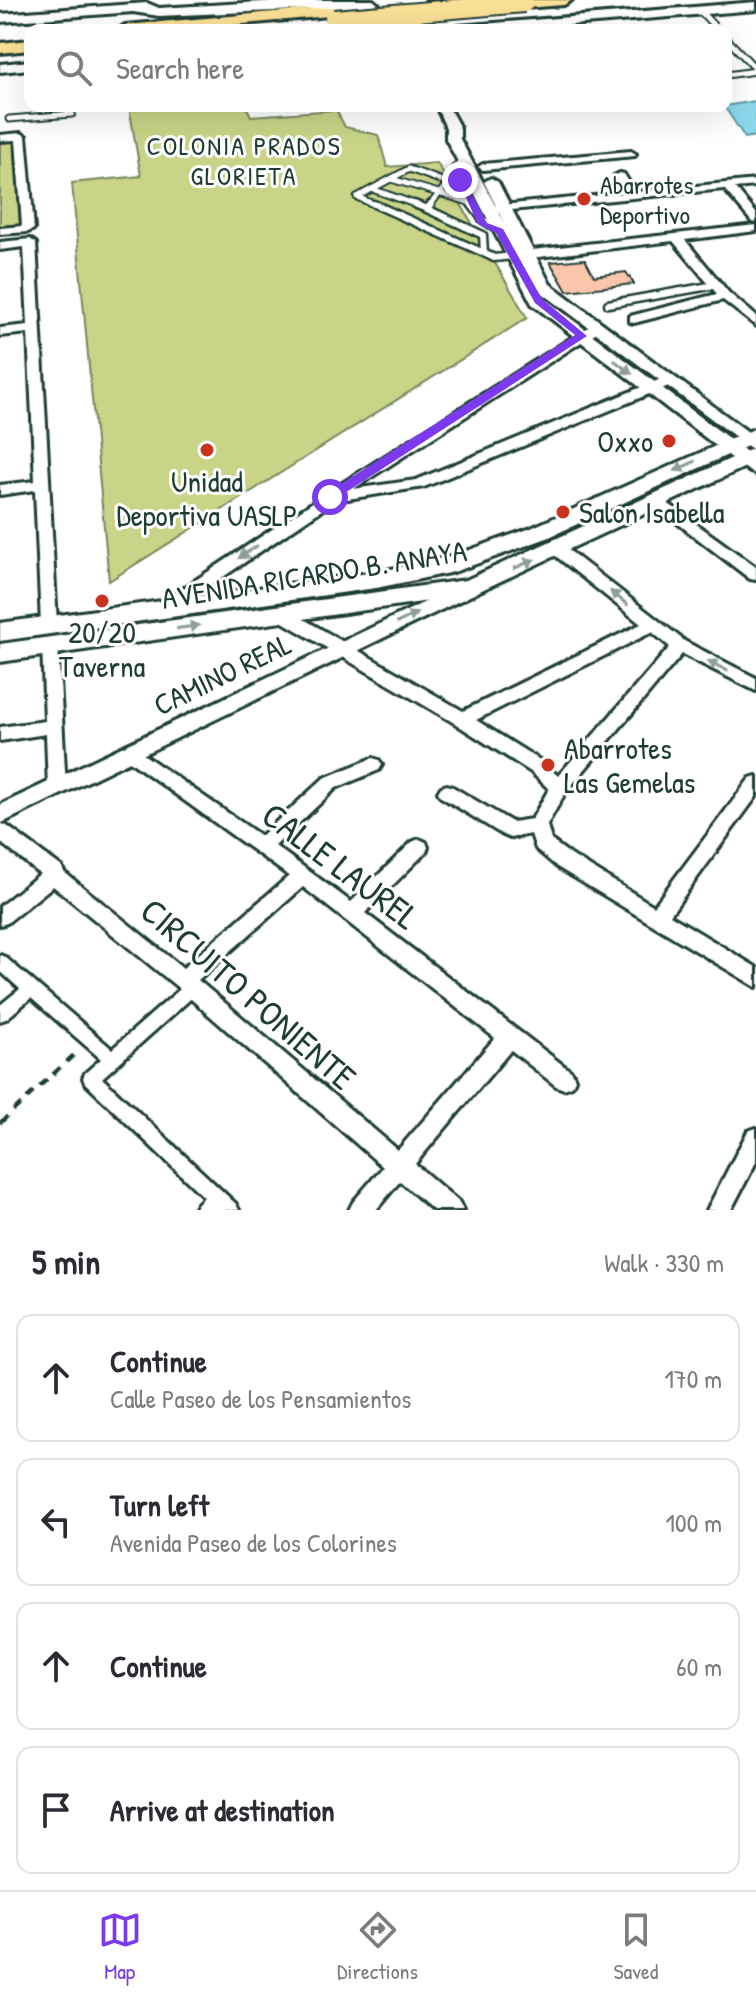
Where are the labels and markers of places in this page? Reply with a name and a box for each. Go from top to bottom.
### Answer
place label: Abarrotes Deportivo [600,167,693,232]
marker: Abarrotes Deportivo [575,190,593,208]
place label: Oxxo [597,421,653,461]
marker: Oxxo [660,432,678,450]
marker: Unidad Deportiva UASLP [198,441,216,459]
place label: Unidad Deportiva UASLP [117,461,297,535]
place label: Salon Isabella [579,492,725,532]
marker: Salon Isabella [554,503,572,521]
marker: 20/20 Taverna [93,592,111,610]
place label: 20/20 Taverna [59,612,146,686]
place label: Abarrotes Las Gemelas [564,728,695,802]
marker: Abarrotes Las Gemelas [539,756,557,774]

